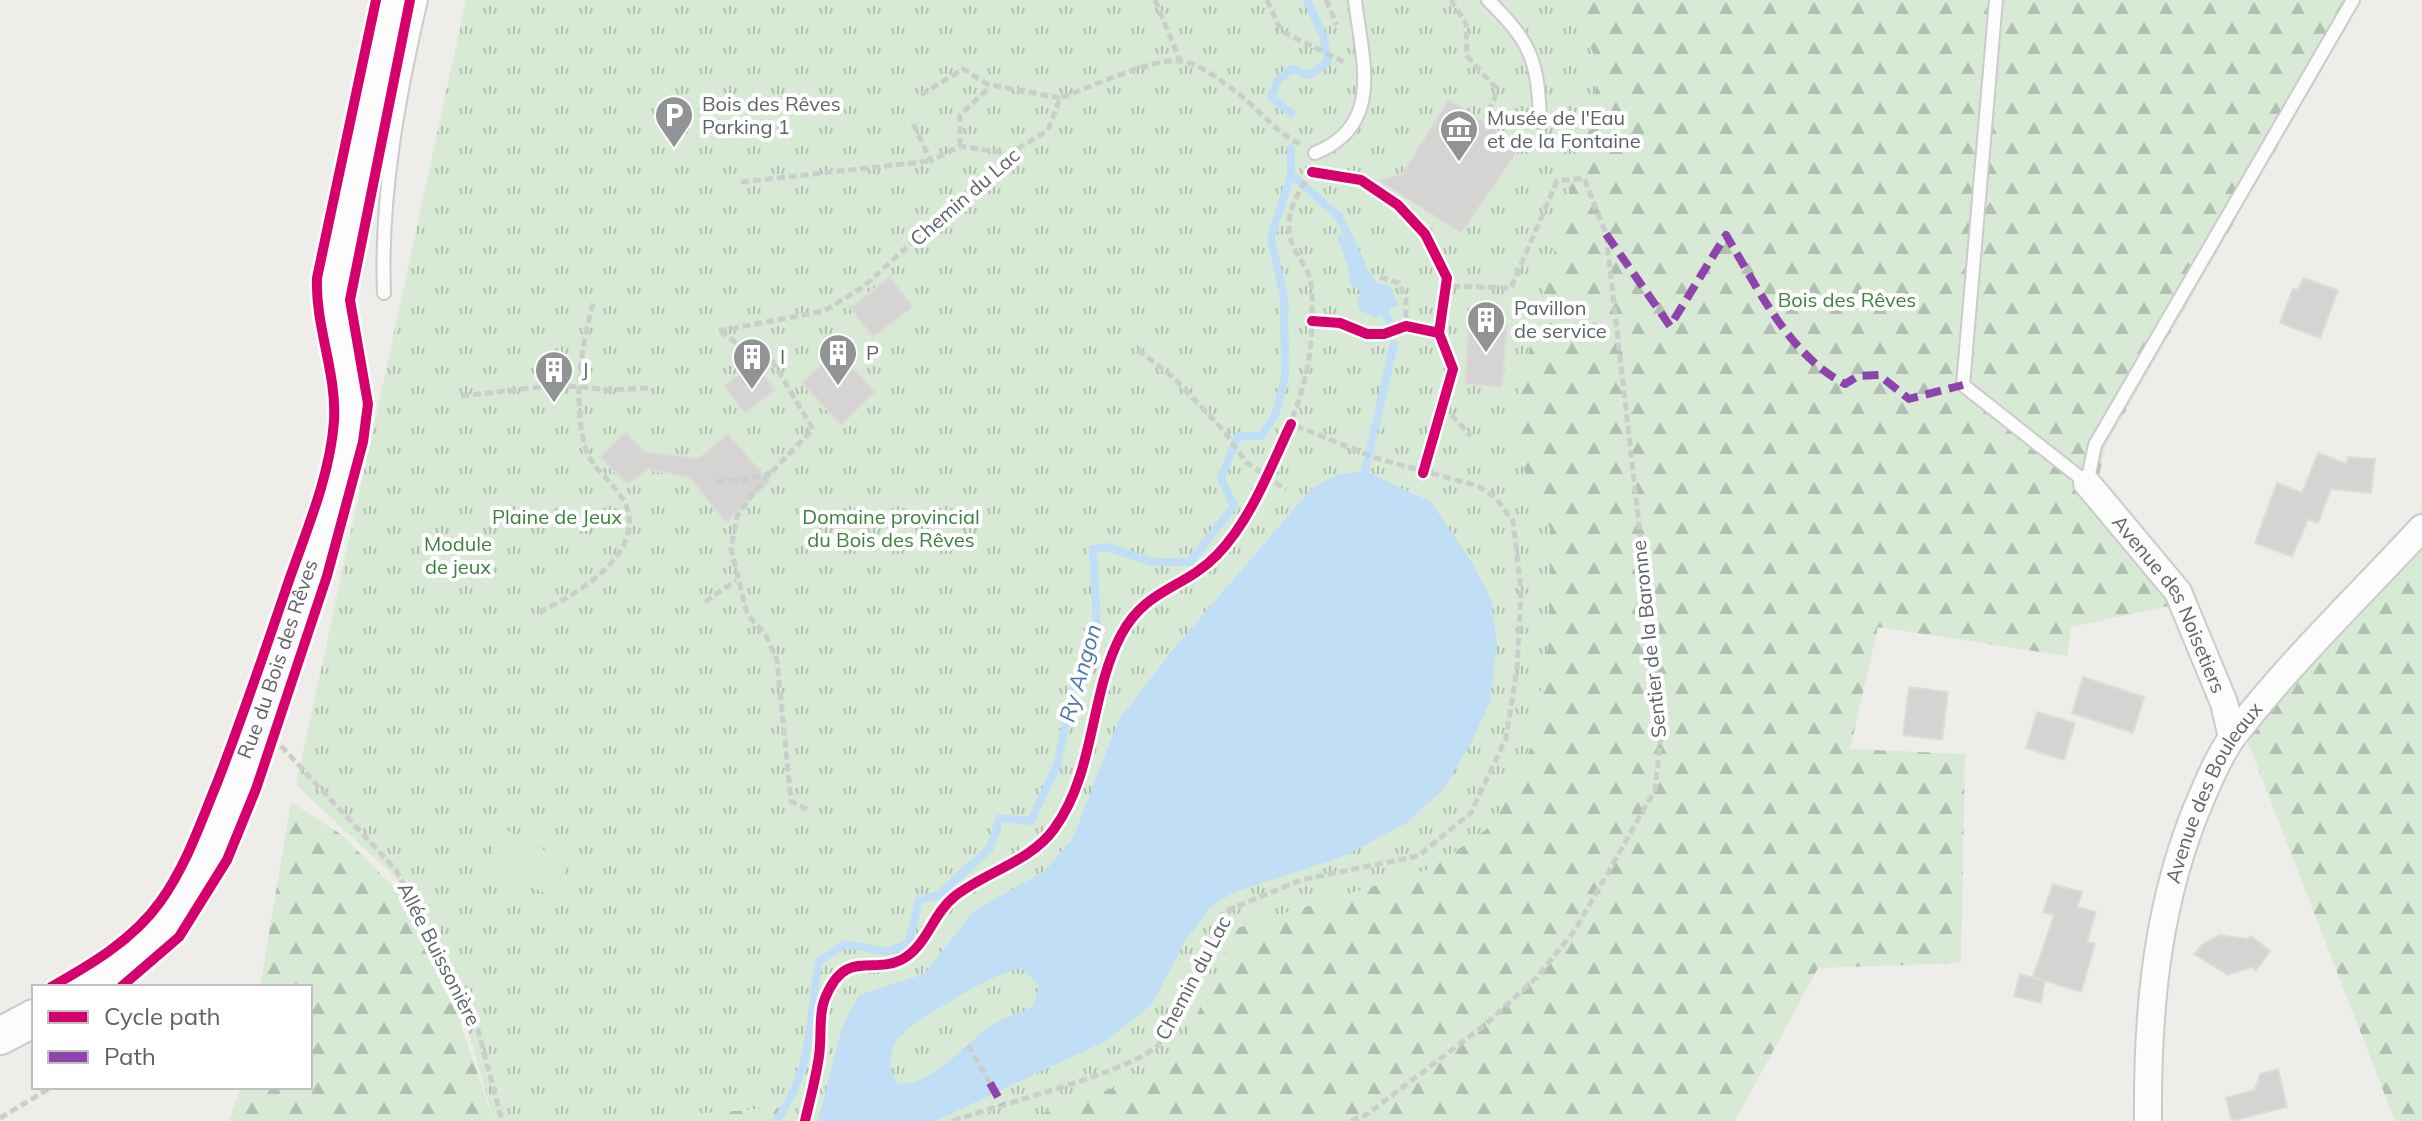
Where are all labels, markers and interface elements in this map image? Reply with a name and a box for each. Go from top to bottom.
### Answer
place label: Bois des Rêves Parking 1 [702,91,841,139]
parking icon: Bois des Rêves Parking 1 [653,94,695,149]
place label: Musée de l'Eau et de la Fontaine [1487,105,1641,153]
museum icon: Musée de l'Eau et de la Fontaine [1438,108,1480,163]
street label: Chemin du Lac [905,142,1025,251]
park label: Bois des Rêves [1778,287,1916,312]
place label: Pavillon de service [1514,295,1607,343]
building icon: Pavillon de service [1465,299,1507,354]
building icon: P [817,332,859,387]
building icon: I [731,336,773,391]
place label: P [866,340,879,365]
place label: I [780,344,785,369]
building icon: J [533,349,575,404]
place label: J [582,357,589,382]
park label: Plaine de Jeux [492,504,622,529]
park label: Domaine provincial du Bois des Rêves [802,504,980,552]
street label: Avenue des Noisetiers [2107,510,2231,697]
park label: Module de jeux [424,531,492,579]
street label: Sentier de la Baronne [1626,539,1671,739]
street label: Rue du Bois des Rêves [231,556,323,762]
water label: Ry Angon [1053,621,1107,725]
street label: Avenue des Bouleaux [2160,696,2268,886]
street label: Allée Buissonière [393,878,486,1030]
street label: Chemin du Lac [1149,911,1236,1044]
legend [32,985,312,1089]
text: Cycle path [104,1001,221,1031]
text: Path [104,1041,156,1071]

